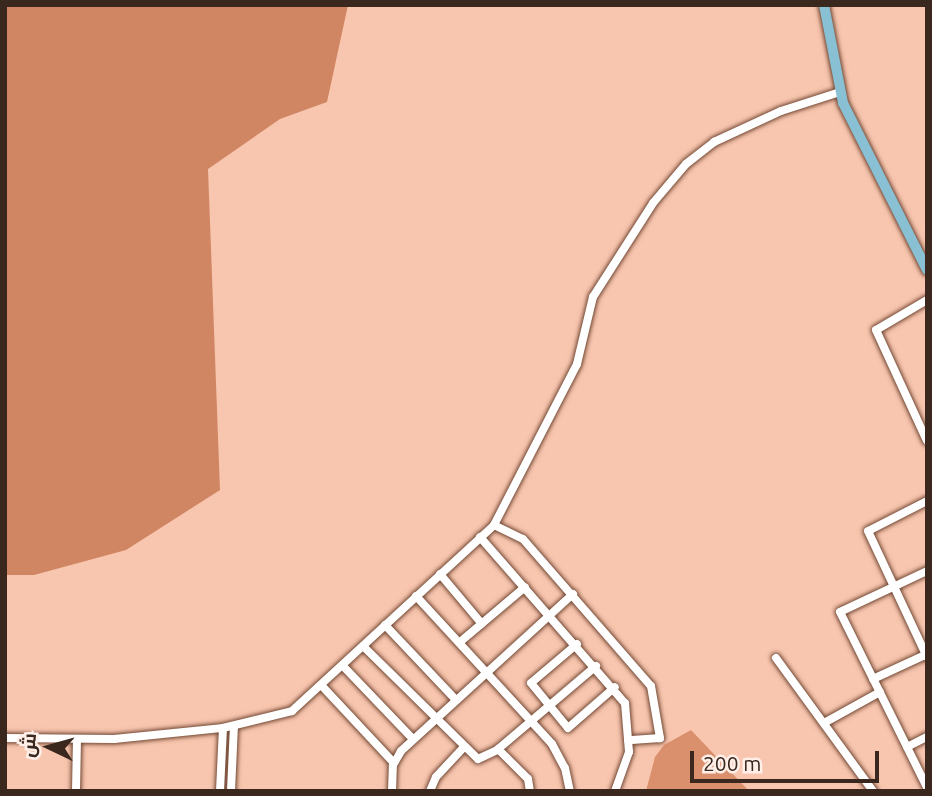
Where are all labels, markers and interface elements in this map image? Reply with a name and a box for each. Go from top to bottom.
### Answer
north arrow [14,712,84,782]
text: ش [16,732,40,758]
scale bar [694,736,883,780]
text: 200 m [703,751,761,775]

